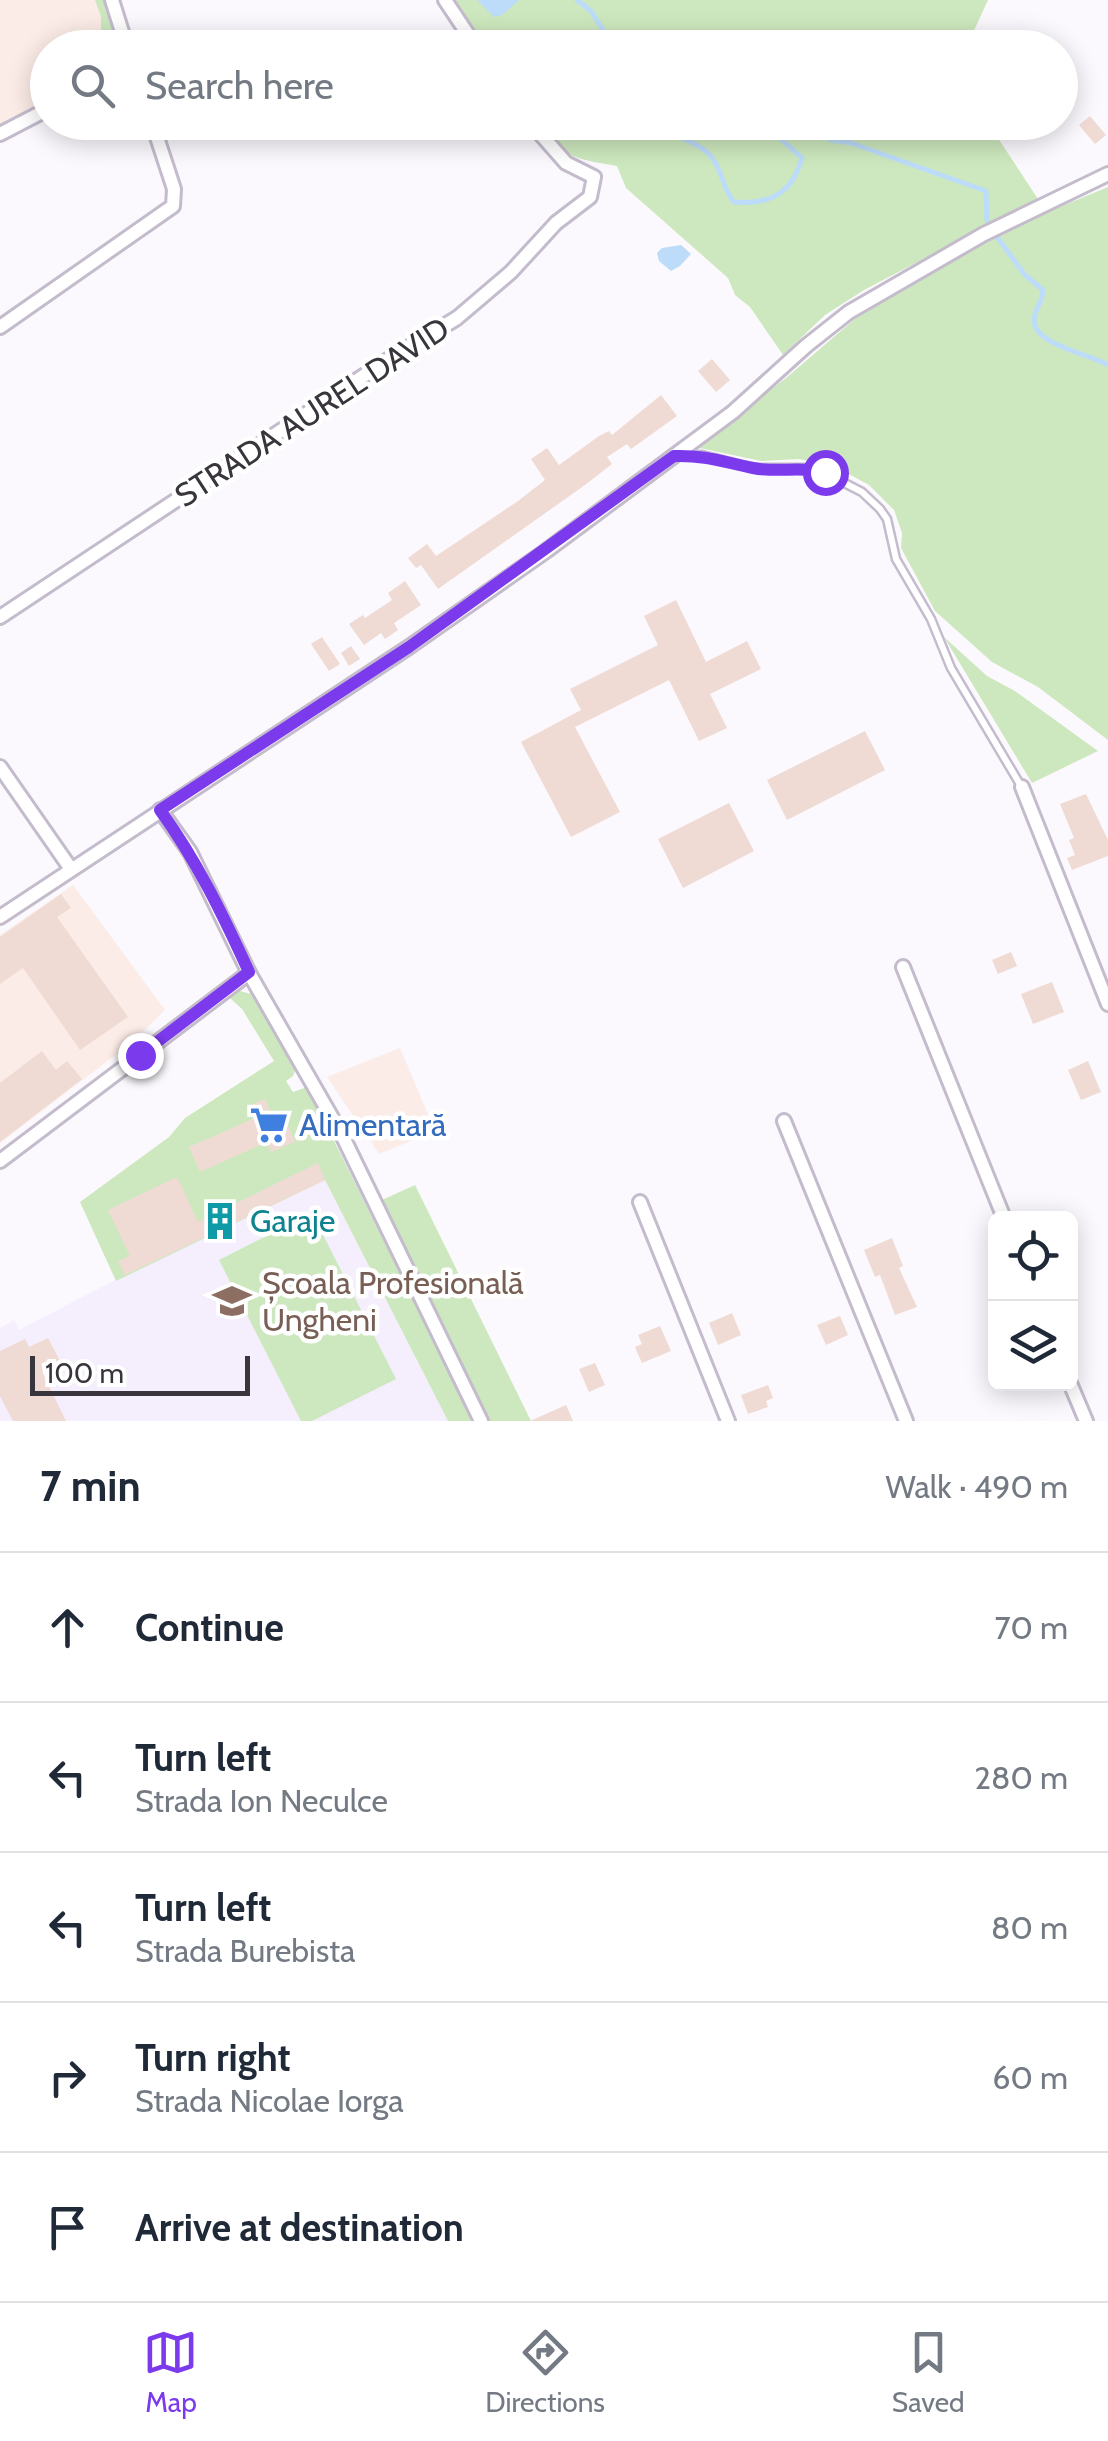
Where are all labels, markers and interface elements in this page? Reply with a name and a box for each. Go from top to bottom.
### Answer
search box [30,30,1078,140]
icon: search [65,58,120,113]
text: Search here [145,62,334,109]
street label: STRADA AUREL DAVID [167,308,456,515]
route start [803,450,849,496]
route end [118,1033,164,1079]
supermarket icon: Alimentară [248,1104,290,1146]
place label: Alimentară [299,1105,447,1144]
building icon: Garaje [199,1200,241,1242]
place label: Garaje [250,1201,335,1240]
map controls [988,1211,1078,1391]
button: locate [988,1211,1078,1301]
place label: Școala Profesională Ungheni [262,1263,524,1339]
school or university icon: Școala Profesională Ungheni [211,1280,253,1322]
button: layers [988,1301,1078,1391]
scale bar [30,1351,250,1396]
text: 100 m [45,1356,124,1390]
text: 7 min [40,1460,141,1512]
text: Walk · 490 m [885,1467,1068,1506]
icon: ahead [40,1600,95,1655]
text: Continue [135,1604,284,1651]
text: 70 m [995,1608,1068,1647]
text: Turn left [135,1734,271,1781]
icon: left [40,1750,95,1805]
text: 280 m [974,1758,1068,1797]
text: Strada Ion Neculce [135,1781,388,1820]
text: Turn left [135,1884,271,1931]
icon: left [40,1900,95,1955]
text: 80 m [991,1908,1068,1947]
text: Strada Burebista [135,1931,355,1970]
text: Turn right [135,2034,291,2081]
icon: right [40,2050,95,2105]
text: 60 m [992,2058,1068,2097]
text: Strada Nicolae Iorga [135,2081,404,2120]
icon: arrive [40,2200,95,2255]
text: Arrive at destination [135,2204,464,2251]
tab: Map [143,2325,198,2419]
tab: Directions [485,2325,605,2419]
tab: Saved [892,2325,965,2419]

